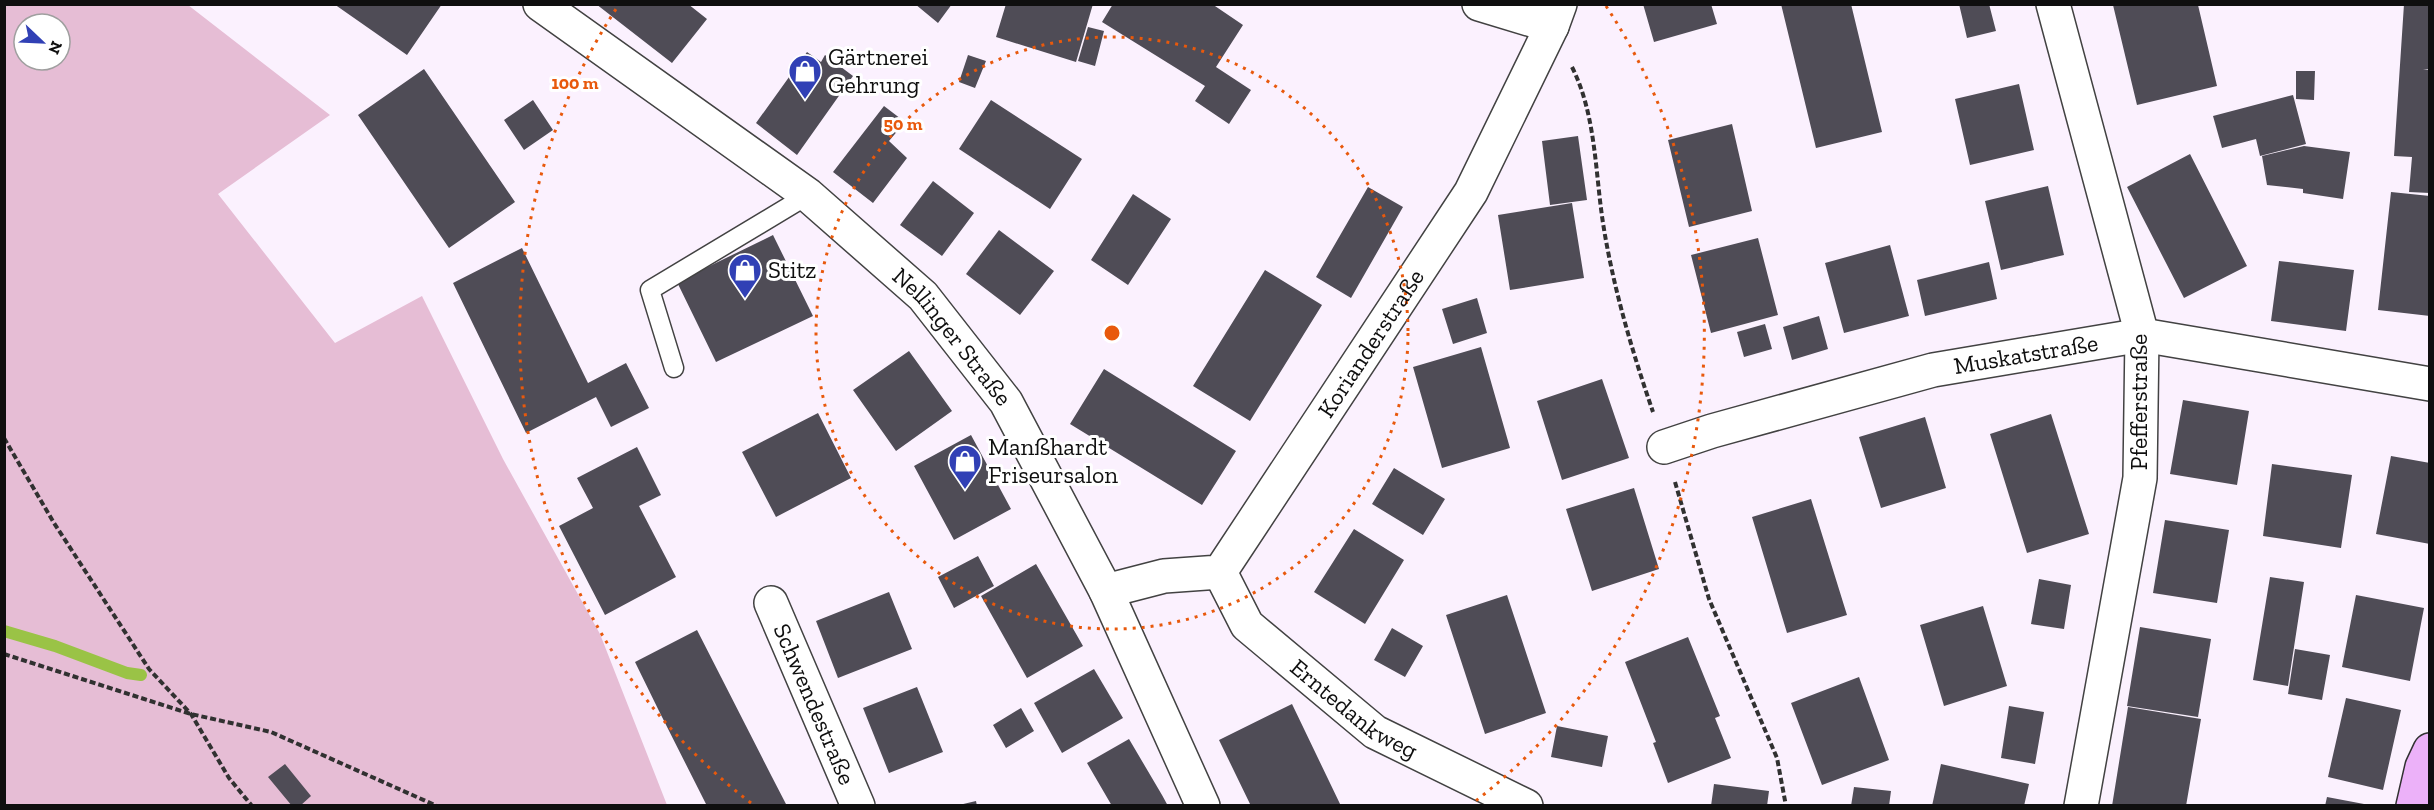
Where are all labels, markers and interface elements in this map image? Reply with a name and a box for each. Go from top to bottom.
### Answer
north arrow [12,12,72,72]
text: N [44,38,66,57]
place label: Gärtnerei Gehrung [828,42,929,99]
shop icon: Gärtnerei Gehrung [787,53,823,100]
text: 100 m [551,72,599,94]
text: 50 m [884,113,923,135]
shop icon: Stitz [727,252,763,299]
place label: Stitz [768,255,816,284]
street label: Nellinger Straße [887,261,1018,411]
street label: Korianderstraße [1311,263,1430,423]
centre of rings [1102,323,1122,343]
street label: Muskatstraße [1952,328,2100,380]
street label: Pfefferstraße [2124,334,2153,470]
place label: Manßhardt Friseursalon [988,432,1118,489]
shop icon: Manßhardt Friseursalon [947,443,983,490]
street label: Schwendestraße [767,619,862,789]
street label: Erntedankweg [1285,652,1423,765]

